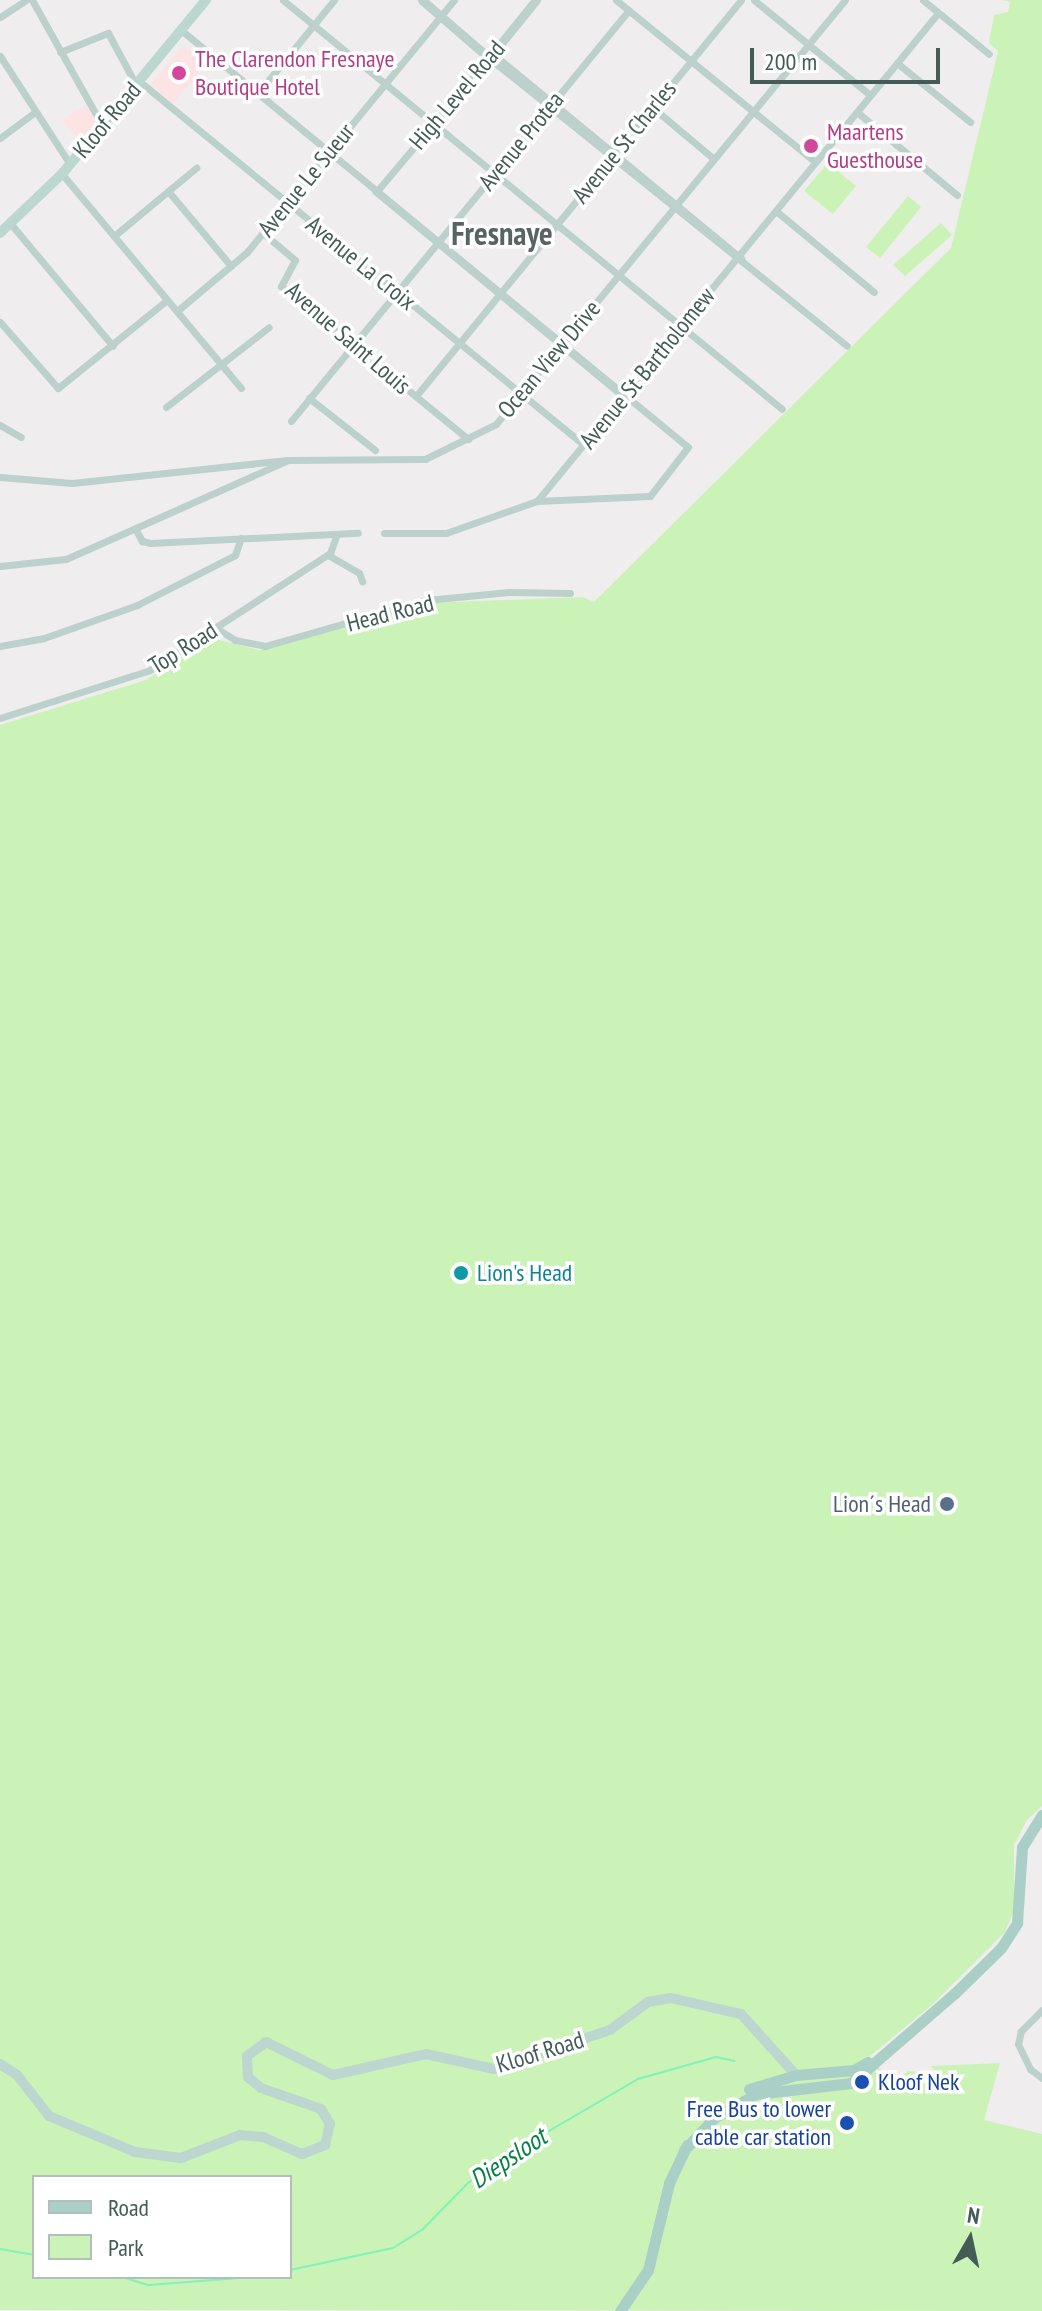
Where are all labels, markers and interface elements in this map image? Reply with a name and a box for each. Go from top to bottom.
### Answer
scale bar [754,32,944,82]
street label: High Level Road [403,35,511,155]
place label: The Clarendon Fresnaye Boutique Hotel [195,45,394,101]
text: 200 m [764,46,817,77]
marker: The Clarendon Fresnaye Boutique Hotel [170,64,188,82]
street label: Avenue St Charles [566,75,682,209]
street label: Kloof Road [67,76,147,164]
street label: Avenue Protea [472,86,570,196]
street label: Avenue Le Sueur [252,118,360,242]
place label: Maartens Guesthouse [827,118,923,174]
marker: Maartens Guesthouse [802,137,820,155]
street label: Avenue La Croix [300,210,422,316]
district label: Fresnaye [451,214,553,252]
street label: Avenue Saint Louis [280,276,416,400]
street label: Avenue St Bartholomew [573,282,721,454]
street label: Ocean View Drive [491,294,607,424]
street label: Head Road [343,588,437,638]
street label: Top Road [144,616,222,680]
place label: Lion's Head [477,1259,572,1287]
marker: Lion's Head [452,1264,470,1282]
place label: Lion´s Head [833,1490,931,1518]
marker: Lion´s Head [938,1495,956,1513]
street label: Kloof Road [493,2025,587,2079]
place label: Kloof Nek [878,2068,959,2096]
marker: Kloof Nek [853,2073,871,2091]
place label: Free Bus to lower cable car station [687,2095,831,2151]
marker: Free Bus to lower cable car station [838,2114,856,2132]
water label: Diepsloot [464,2121,552,2195]
legend [32,2175,292,2279]
text: Road [108,2192,149,2223]
north arrow [930,2199,1010,2279]
text: N [966,2201,982,2230]
text: Park [108,2232,144,2263]

